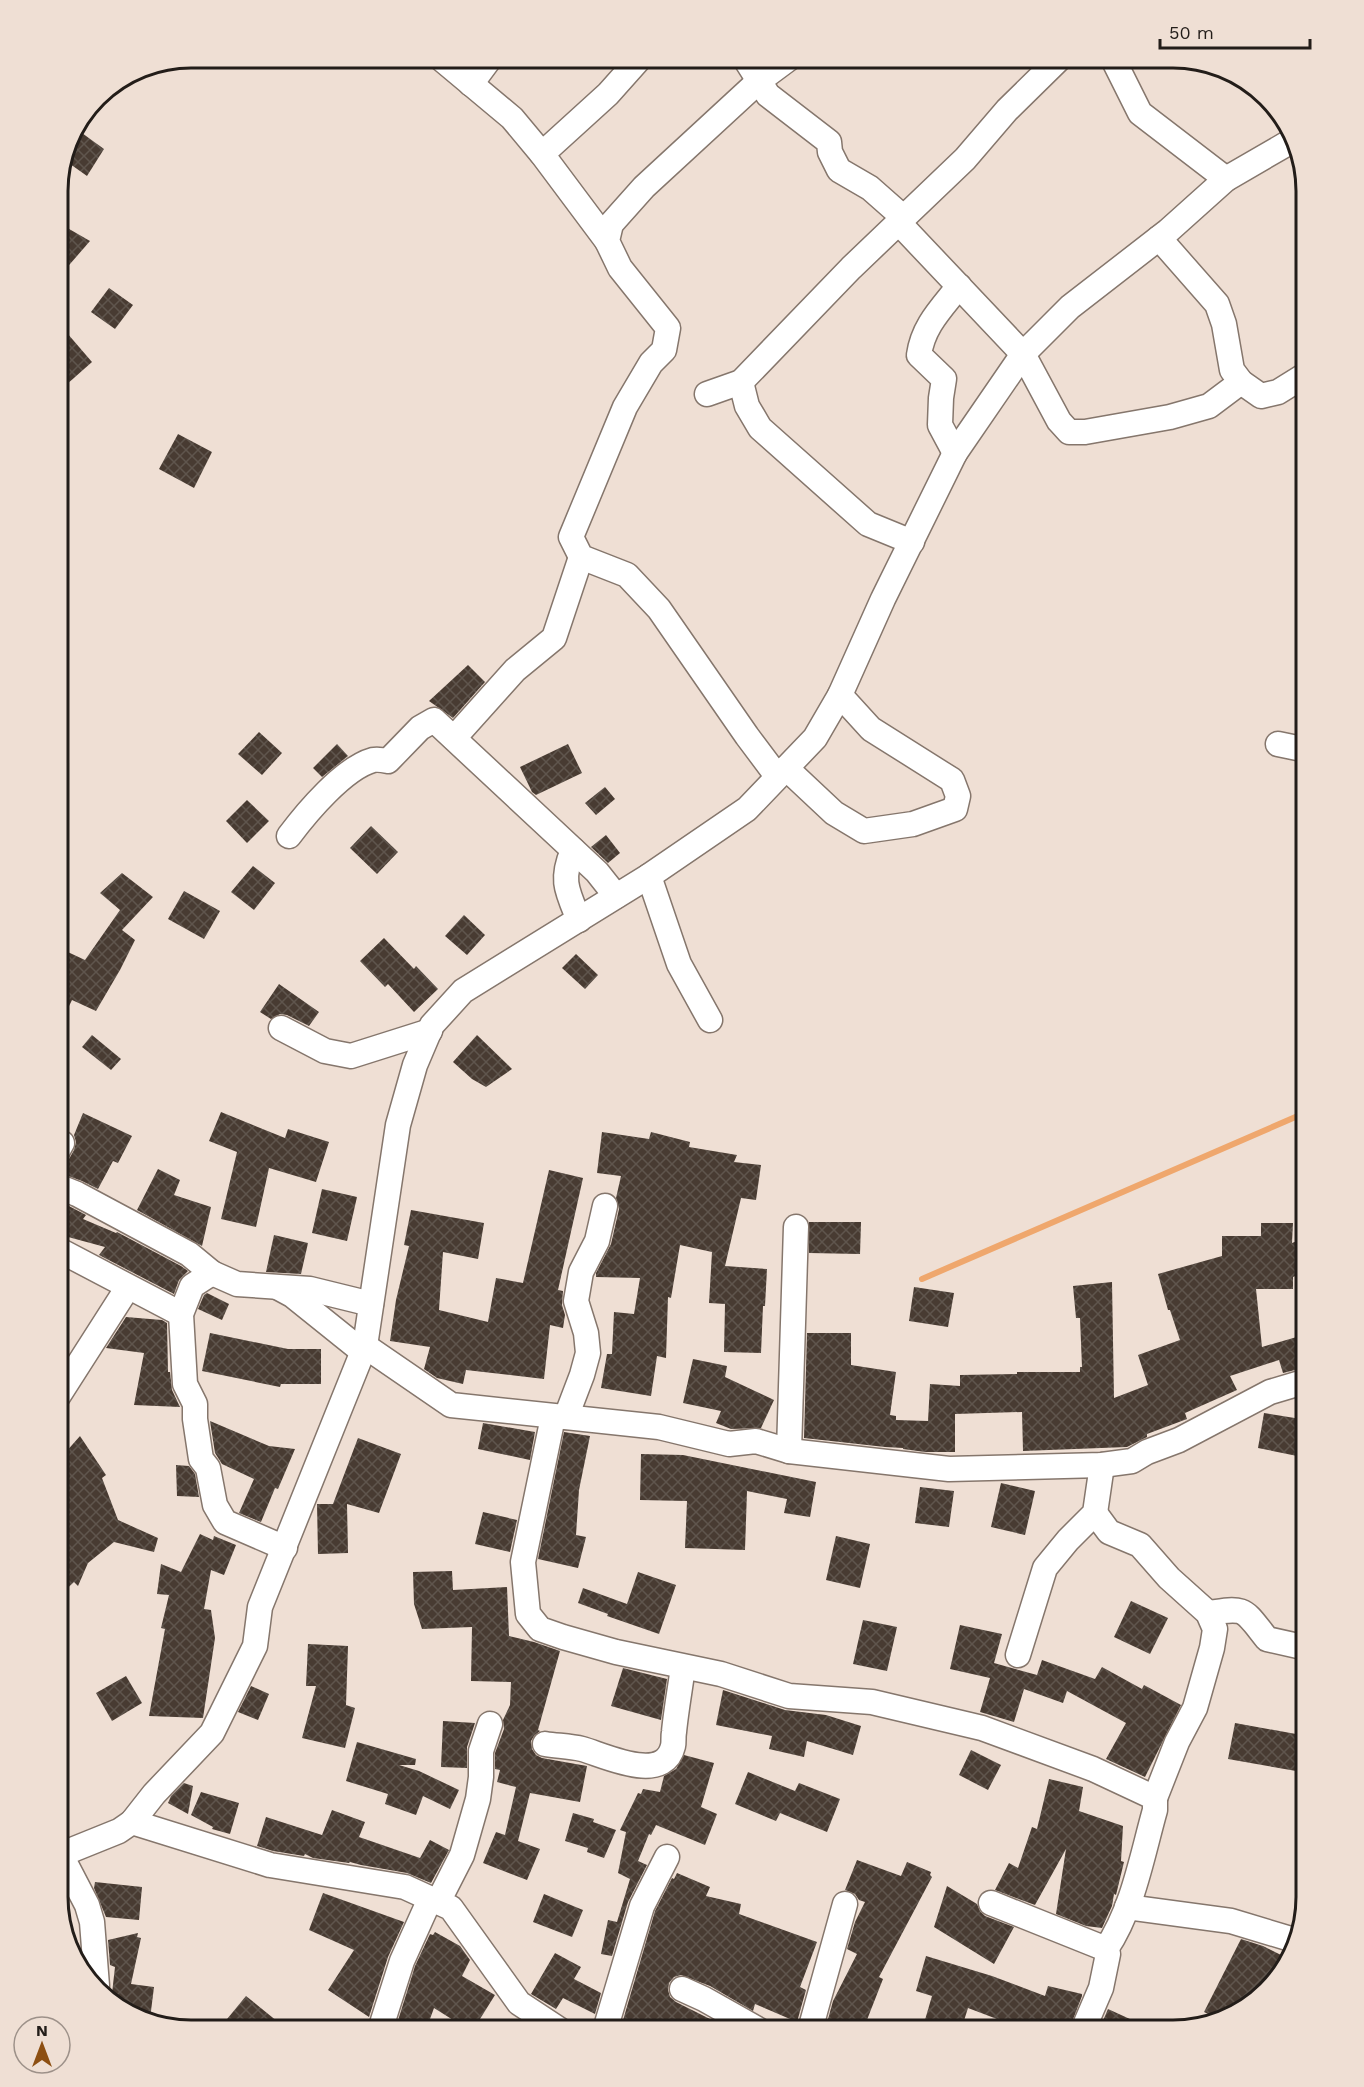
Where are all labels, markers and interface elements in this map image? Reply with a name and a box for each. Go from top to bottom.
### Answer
scale bar [1160,12,1310,50]
text: 50 m [1169,22,1214,43]
north arrow [12,2015,72,2075]
text: N [36,2021,48,2040]

